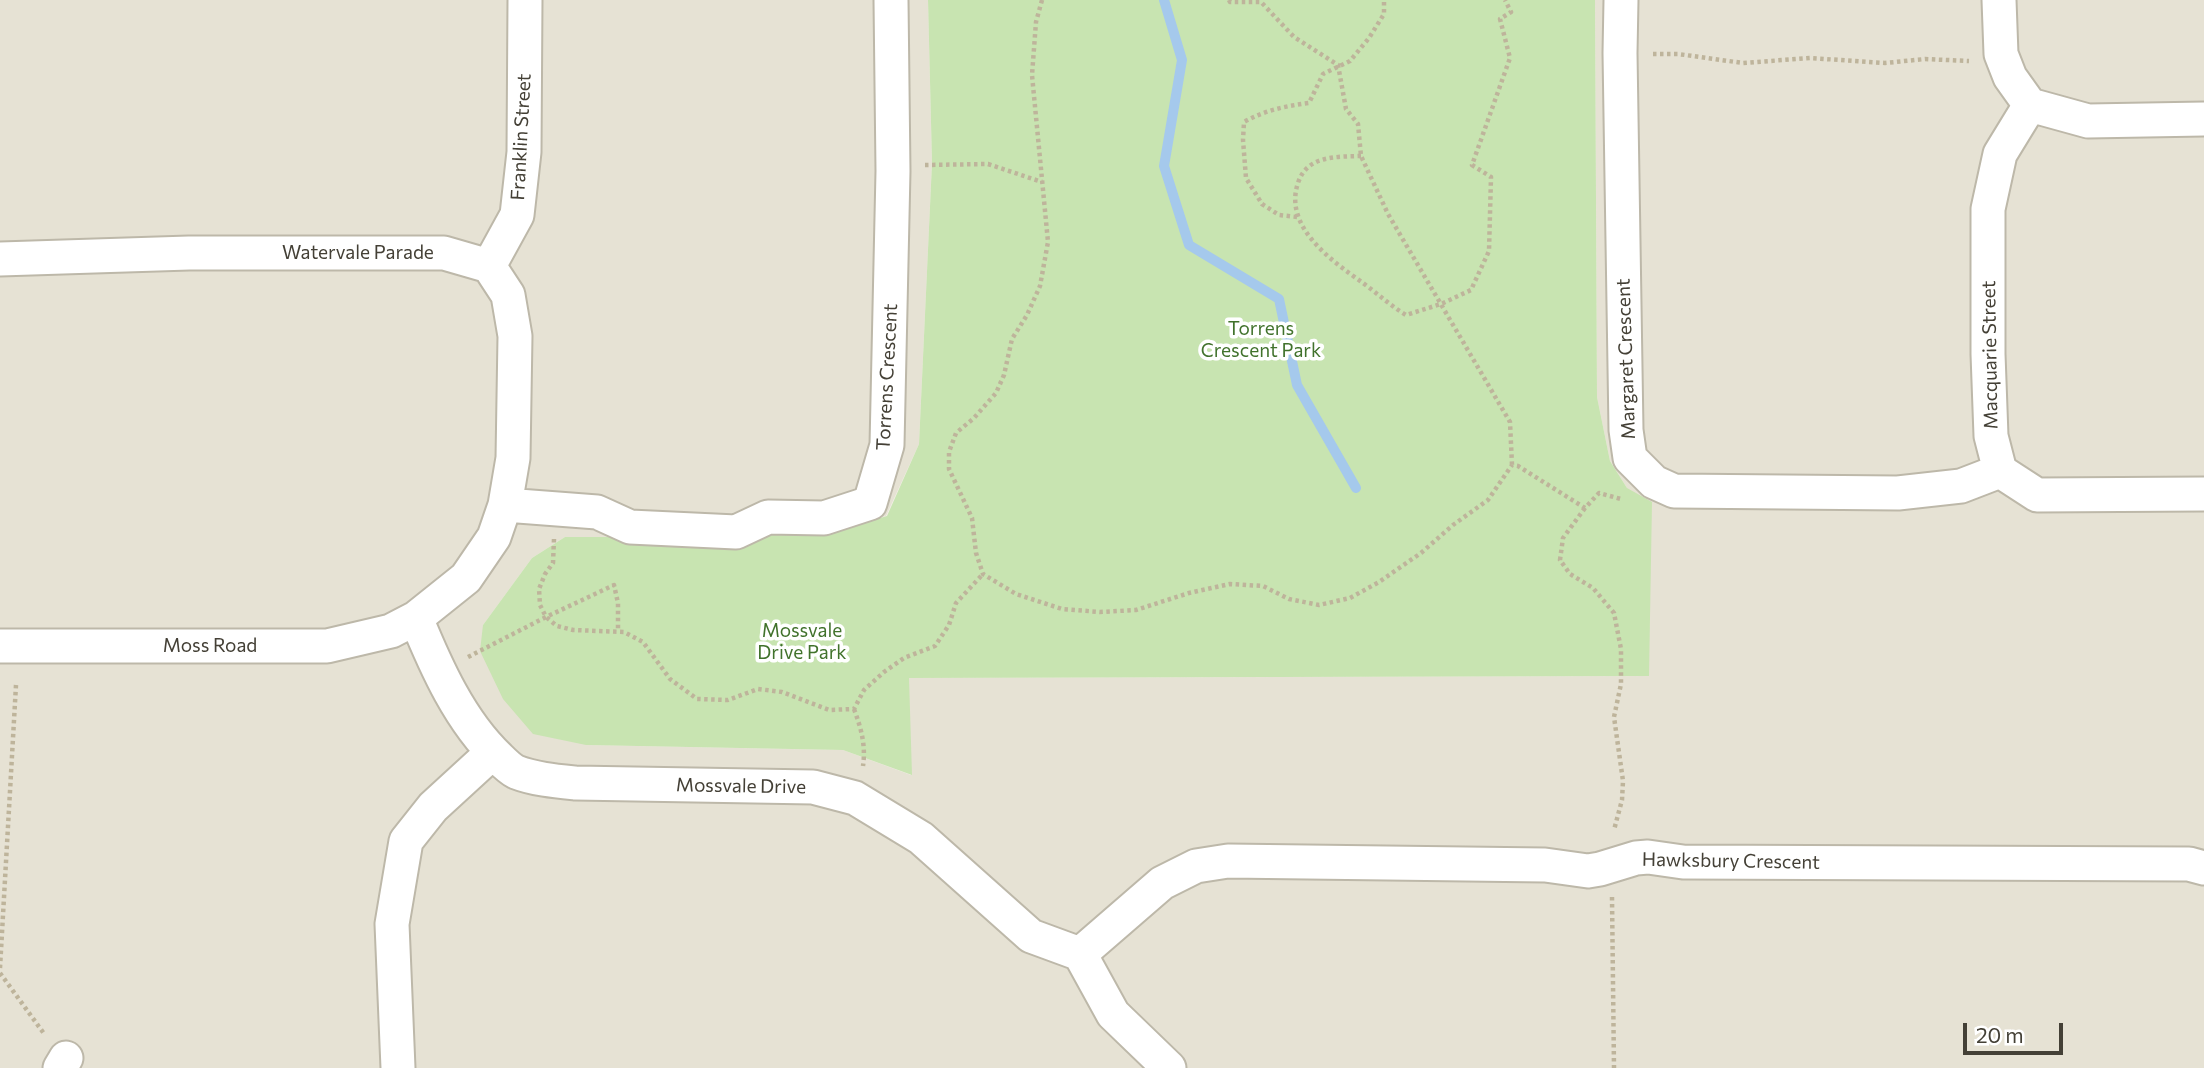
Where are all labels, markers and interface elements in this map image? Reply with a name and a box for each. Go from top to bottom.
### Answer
street label: Franklin Street [506,73,536,201]
street label: Watervale Parade [282,242,434,264]
street label: Margaret Crescent [1612,278,1640,440]
street label: Macquarie Street [1977,280,2003,430]
street label: Torrens Crescent [872,303,902,451]
park label: Torrens Crescent Park [1201,318,1321,362]
park label: Mossvale Drive Park [757,620,847,664]
street label: Moss Road [163,635,257,657]
street label: Mossvale Drive [676,773,806,799]
street label: Hawksbury Crescent [1642,848,1820,874]
scale bar [1966,1009,2066,1052]
text: 20 m [1976,1022,2024,1047]

